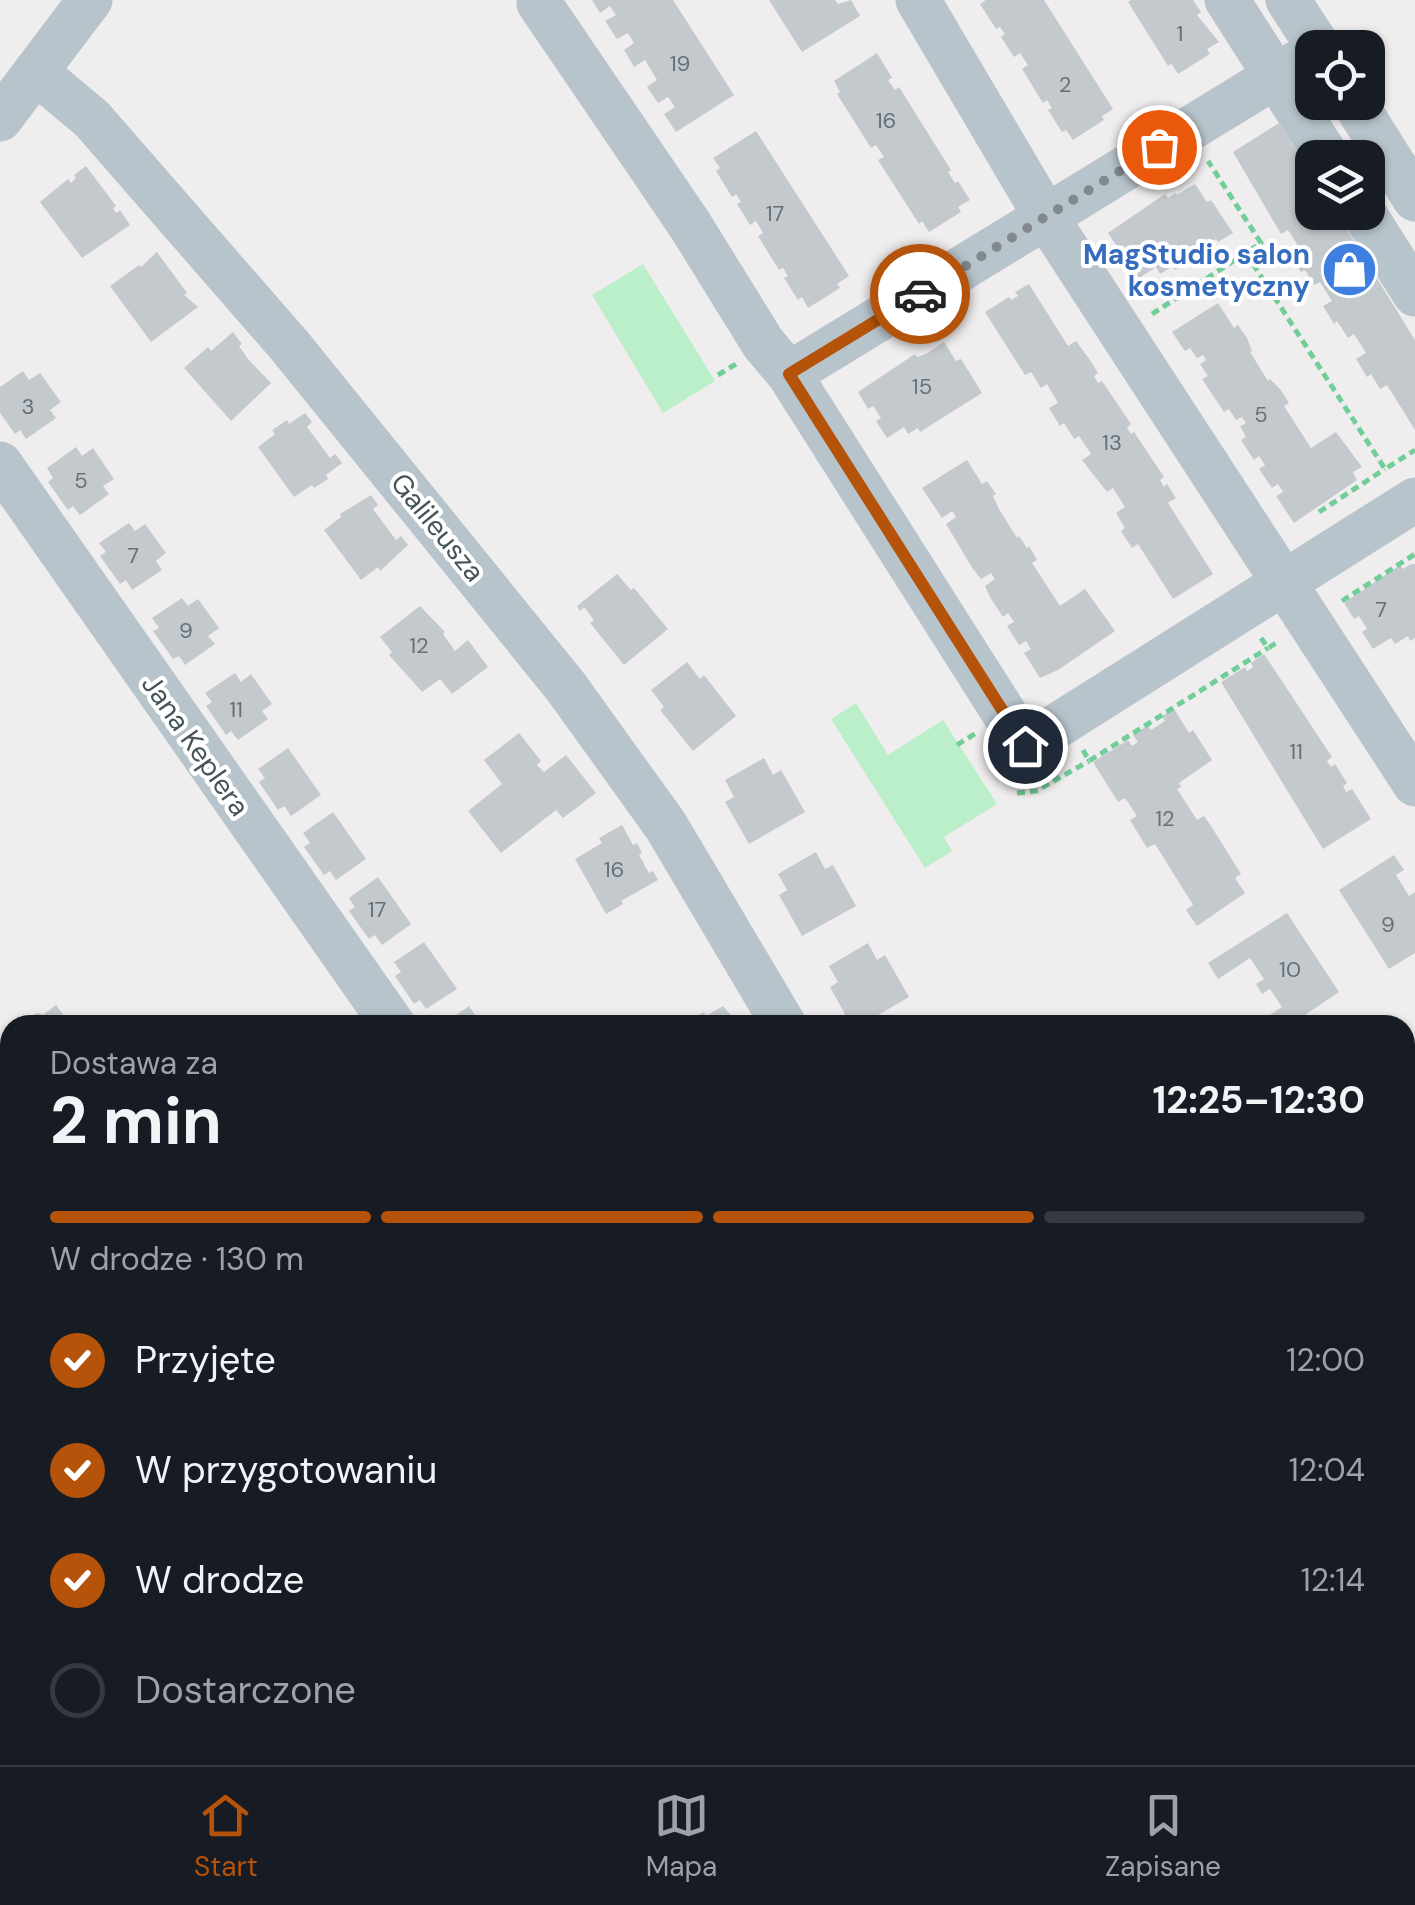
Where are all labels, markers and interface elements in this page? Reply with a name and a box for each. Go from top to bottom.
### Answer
house number: 1 [1177,19,1183,48]
map controls [1295,30,1385,230]
button: locate [1295,30,1385,120]
house number: 19 [670,49,690,78]
house number: 2 [1059,70,1071,99]
pin [1117,105,1202,190]
house number: 16 [876,106,896,135]
icon: bag [1132,120,1187,175]
button: layers [1295,140,1385,230]
house number: 17 [766,199,784,228]
place label: MagStudio salon kosmetyczny [1083,236,1310,305]
shop icon: MagStudio salon kosmetyczny [1319,240,1379,300]
courier [870,244,970,344]
icon: car [893,267,948,322]
house number: 15 [912,372,932,401]
house number: 3 [21,392,35,421]
house number: 5 [1254,400,1268,429]
house number: 13 [1102,428,1122,457]
street label: Galileusza [382,465,493,589]
house number: 5 [74,466,88,495]
house number: 7 [127,541,139,570]
house number: 7 [1375,595,1387,624]
house number: 9 [179,616,193,645]
house number: 12 [409,631,429,660]
street label: Jana Keplera [133,667,258,823]
house number: 11 [229,695,243,724]
pin [983,704,1068,789]
icon: home [998,719,1053,774]
house number: 11 [1289,737,1303,766]
house number: 12 [1155,804,1175,833]
house number: 16 [604,855,624,884]
house number: 17 [368,895,386,924]
house number: 9 [1381,910,1395,939]
house number: 10 [1279,955,1301,984]
text: Dostawa za [50,1042,218,1084]
text: 12:25–12:30 [1153,1075,1365,1125]
text: 2 min [50,1079,222,1163]
text: W drodze · 130 m [50,1238,304,1280]
icon: check [50,1333,105,1388]
text: Przyjęte [135,1335,276,1385]
text: 12:00 [1286,1339,1365,1381]
icon: check [50,1443,105,1498]
text: W przygotowaniu [135,1445,437,1495]
text: 12:04 [1289,1449,1365,1491]
icon: check [50,1553,105,1608]
text: W drodze [135,1555,304,1605]
text: 12:14 [1301,1559,1365,1601]
text: Dostarczone [135,1665,356,1715]
tab: Start [194,1788,258,1885]
tab: Mapa [646,1788,717,1885]
tab: Zapisane [1105,1788,1221,1885]

